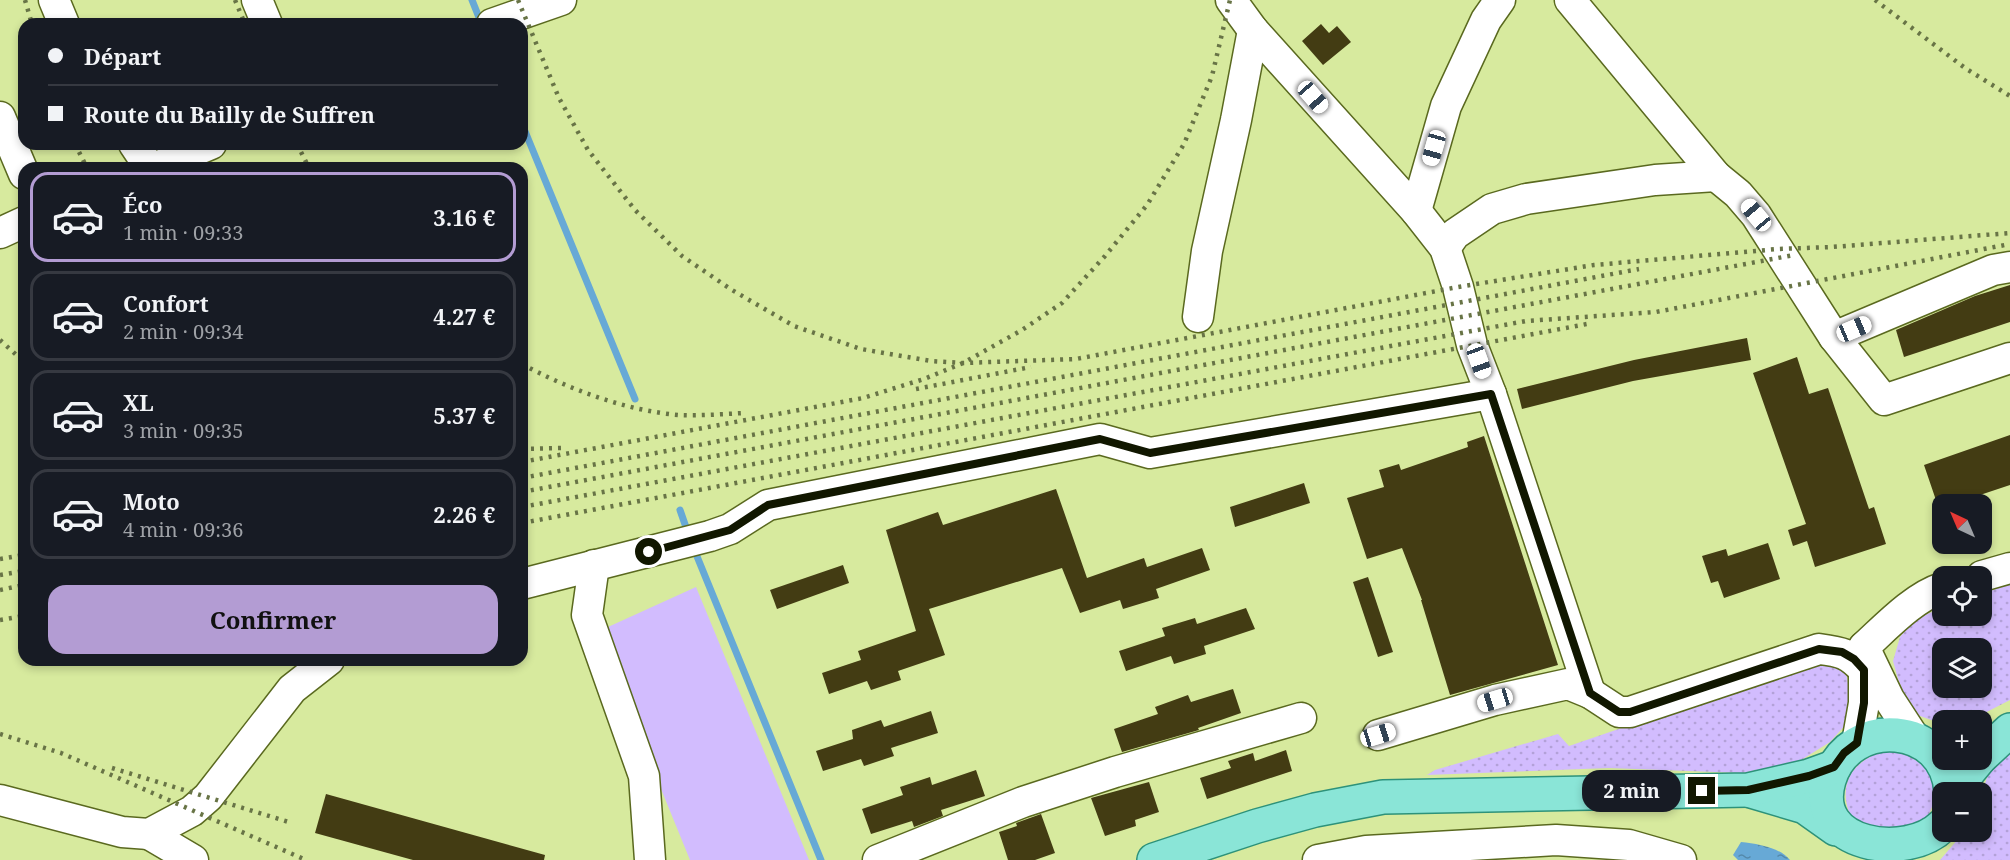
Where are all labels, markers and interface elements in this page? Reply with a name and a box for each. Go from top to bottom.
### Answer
text: Départ [84,41,161,71]
car [1294,78,1332,116]
text: Route du Bailly de Suffren [84,99,375,129]
car [1420,128,1448,168]
text: Éco [123,189,162,219]
icon: car [51,190,105,244]
car [1738,195,1774,235]
text: 3.16 € [433,202,495,232]
text: 1 min · 09:33 [123,219,243,246]
text: Confort [123,288,209,318]
icon: car [51,289,105,343]
text: 4.27 € [433,301,495,331]
car [1834,314,1874,344]
text: 2 min · 09:34 [123,318,243,345]
car [1464,341,1494,381]
text: XL [123,387,154,417]
icon: car [51,388,105,442]
text: 5.37 € [433,400,495,430]
text: 3 min · 09:35 [123,417,243,444]
text: Moto [123,486,180,516]
icon: car [51,487,105,541]
north arrow [1932,494,1992,554]
map controls [1932,494,1992,842]
text: 2.26 € [433,499,495,529]
text: 4 min · 09:36 [123,516,243,543]
route start [635,538,662,565]
button: locate [1932,566,1992,626]
button: Confirmer [48,585,498,654]
button: layers [1932,638,1992,698]
car [1475,686,1515,714]
button: + [1932,710,1992,770]
car [1358,721,1398,749]
callout: 2 min [1582,770,1681,812]
text: 2 min [1603,777,1660,804]
route end [1688,777,1715,804]
button: − [1932,782,1992,842]

